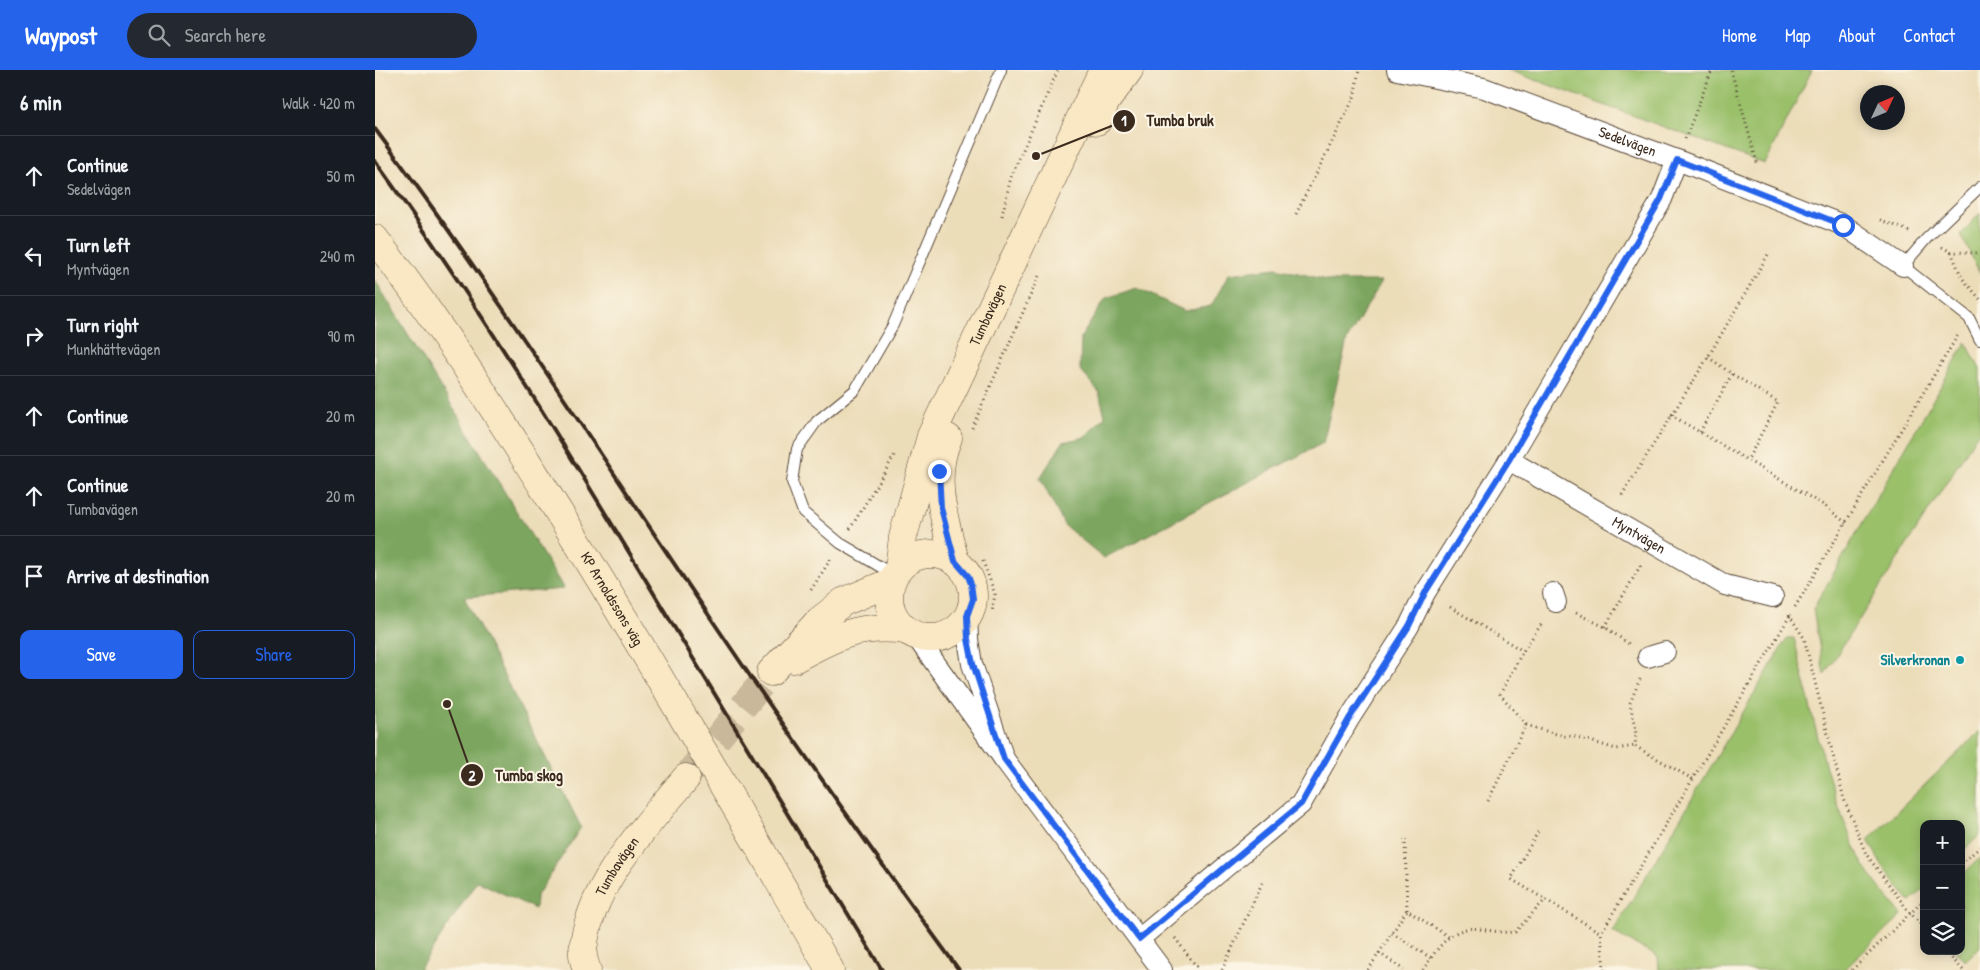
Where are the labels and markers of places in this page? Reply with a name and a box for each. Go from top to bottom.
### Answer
callout: Tumba bruk [1112,105,1224,136]
place label: Silverkronan [1881,649,1950,670]
marker: Silverkronan [1954,654,1966,666]
callout: Tumba skog [460,760,573,791]

